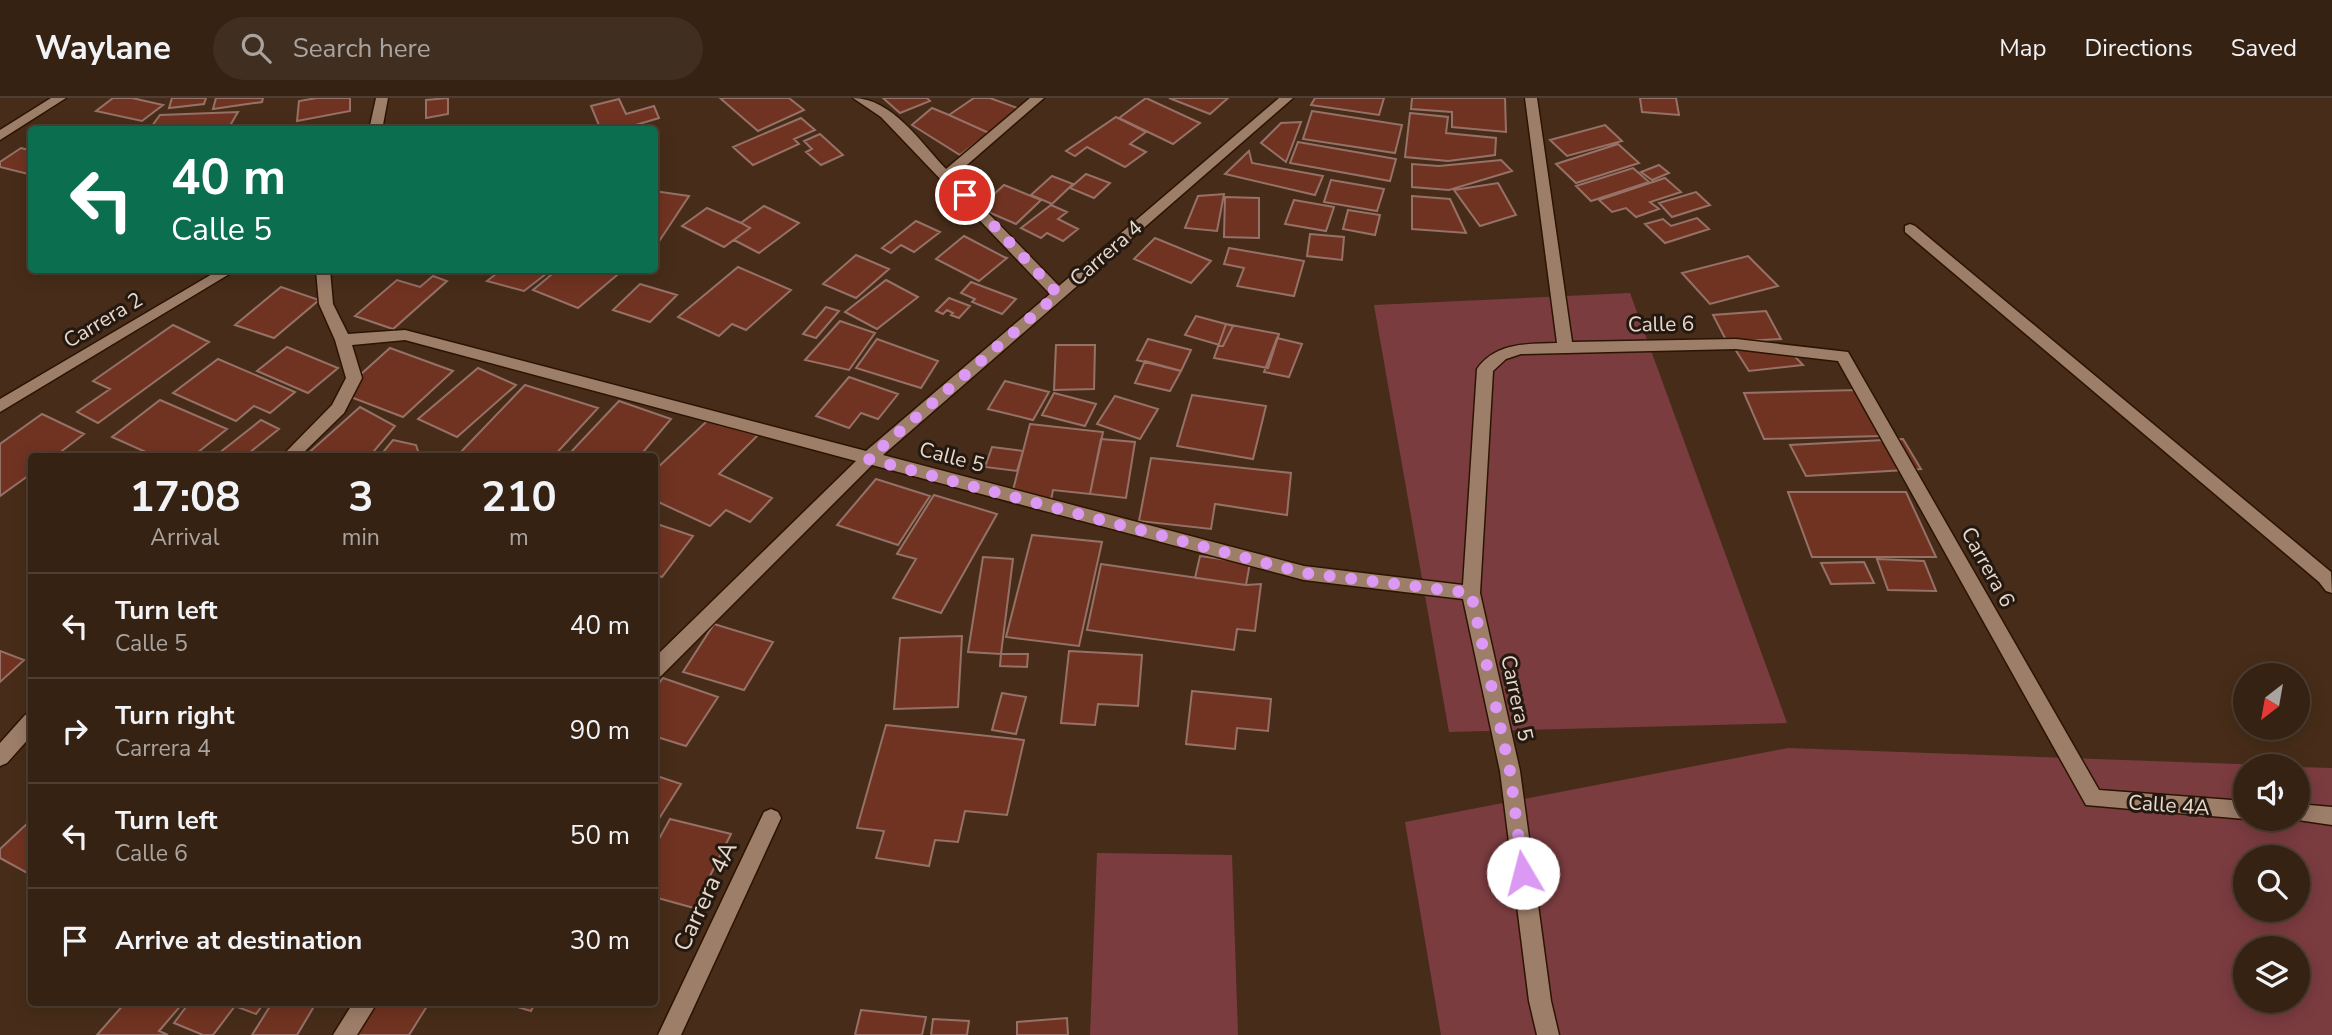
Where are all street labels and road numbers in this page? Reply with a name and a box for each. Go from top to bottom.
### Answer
street label: Carrera 4 [1064,214,1148,292]
street label: Carrera 2 [58,285,148,355]
street label: Calle 6 [1628,309,1694,339]
street label: Calle 5 [916,435,988,479]
street label: Carrera 6 [1955,522,2021,612]
street label: Carrera 5 [1494,652,1540,744]
street label: Calle 4A [2127,788,2211,822]
street label: Carrera 4A [666,836,745,956]

